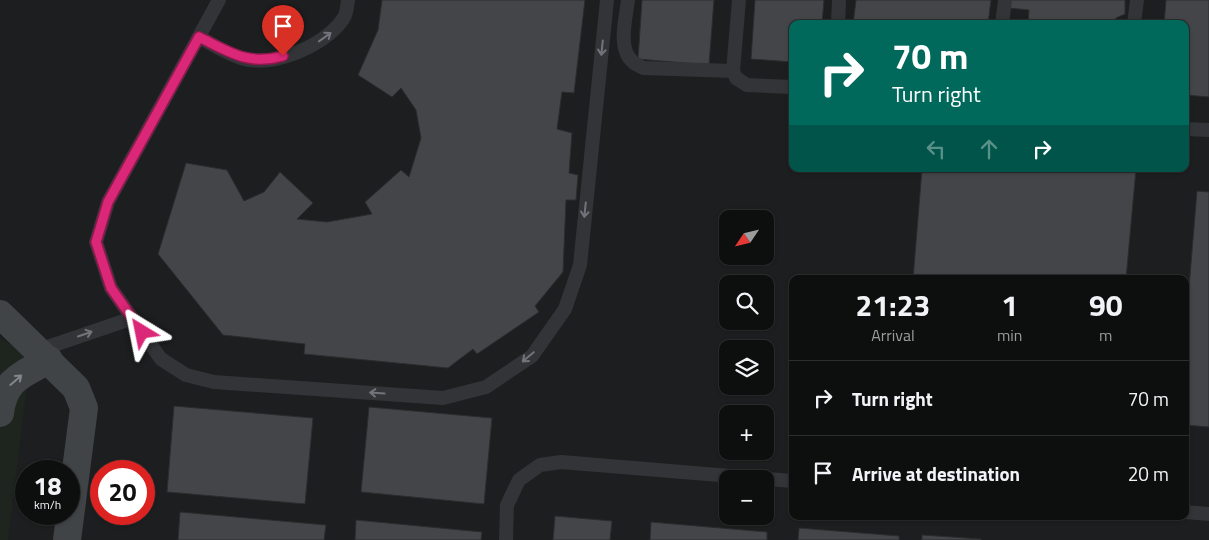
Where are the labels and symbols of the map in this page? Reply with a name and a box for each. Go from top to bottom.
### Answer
pin [262,5,304,56]
one-way arrow [318,32,332,42]
one-way arrow [597,40,607,56]
one-way arrow [580,202,590,218]
north arrow [719,210,774,265]
position arrow [115,305,167,357]
one-way arrow [77,329,93,339]
one-way arrow [522,352,535,363]
one-way arrow [10,374,23,385]
one-way arrow [369,389,385,398]
speed limit sign: 20 [90,460,155,525]

